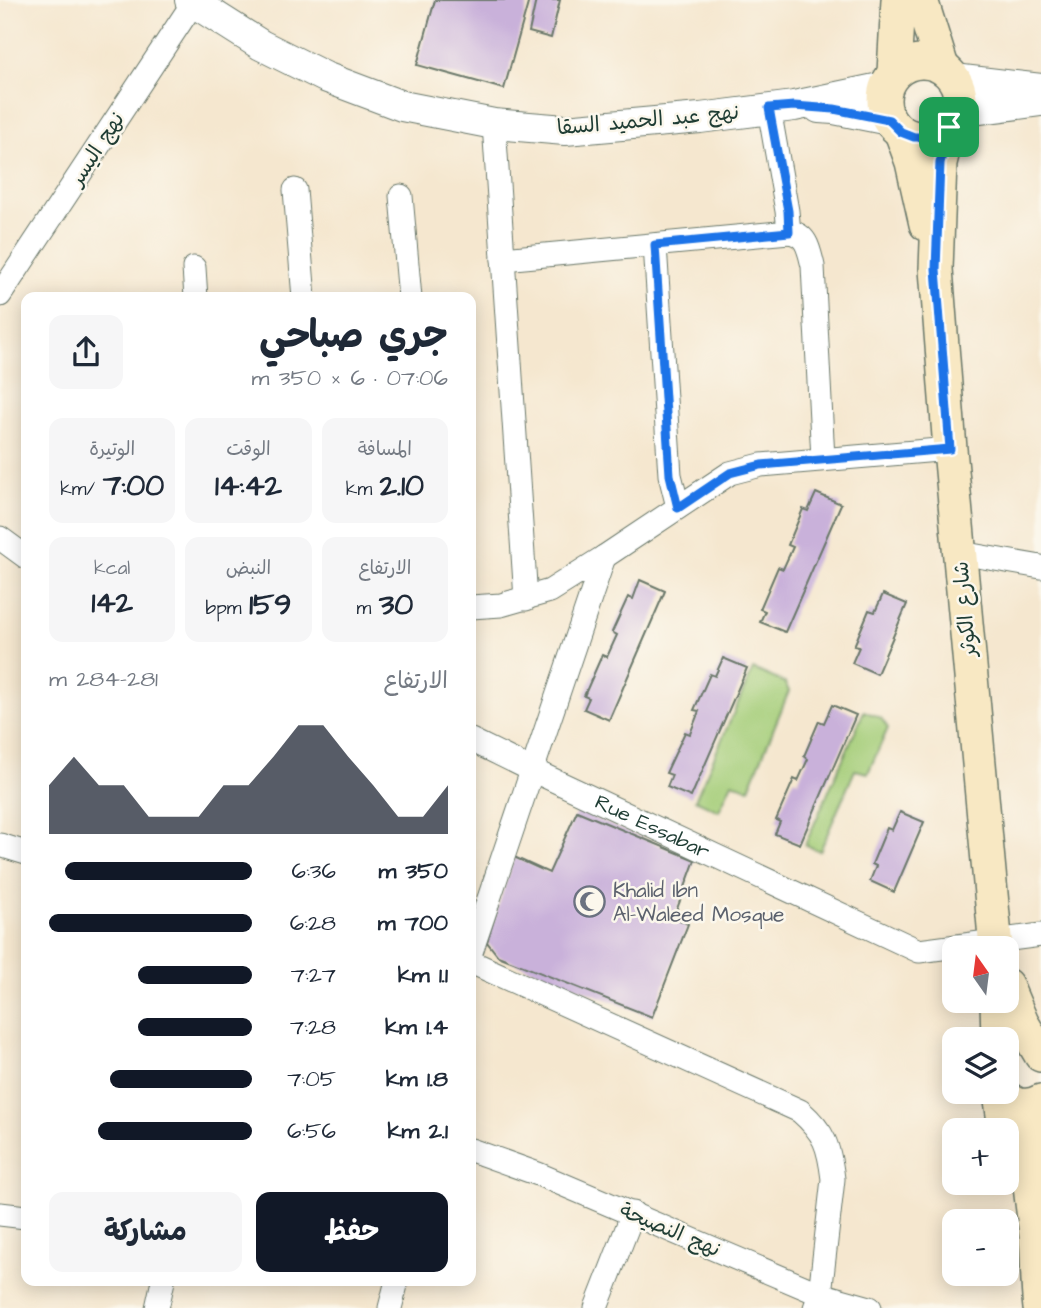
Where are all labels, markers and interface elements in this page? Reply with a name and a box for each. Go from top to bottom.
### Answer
pin [919,97,979,157]
street label: نهج عبد الحميد السقا [556,98,740,142]
street label: نهج اليسر [61,106,132,193]
icon: arrive [930,108,968,146]
text: جري صباحي [259,310,448,362]
button: share [49,315,123,389]
text: 07:06 · 6 × 350 m [252,362,448,394]
text: الوتيرة [89,436,135,463]
text: الوقت [226,436,271,463]
text: المسافة [358,436,412,463]
text: 7:00 [103,465,164,507]
text: 14:42 [215,465,282,507]
text: 2.10 [380,465,424,507]
text: /km [60,476,103,503]
text: km [346,476,380,503]
text: kcal [94,555,130,582]
text: النبض [226,555,271,582]
text: الارتفاع [358,555,411,582]
street label: شارع الكوثر [946,560,984,660]
text: 142 [91,582,133,624]
text: 159 [249,584,291,626]
text: 30 [379,584,413,626]
text: bpm [206,595,249,622]
text: m [357,595,379,622]
text: 281–284 m [49,663,158,695]
text: الارتفاع [384,665,448,697]
street label: Rue Essabar [590,787,715,866]
text: 6:36 [292,855,336,887]
text: 350 m [378,855,448,887]
place label: Khalid Ibn Al-Waleed Mosque [613,876,784,929]
mosque icon: Khalid Ibn Al-Waleed Mosque [573,885,607,919]
text: 6:28 [290,907,336,939]
text: 700 m [378,907,448,939]
north arrow [942,936,1018,1013]
map controls [942,936,1019,1286]
text: 7:27 [291,959,336,991]
text: 1.1 km [398,959,448,991]
text: 7:28 [290,1011,336,1043]
text: 1.4 km [385,1011,448,1043]
button: layers [942,1027,1019,1104]
text: 7:05 [287,1063,336,1095]
text: 1.8 km [386,1063,448,1095]
text: 6:56 [287,1115,336,1147]
text: 2.1 km [387,1115,448,1147]
button: + [942,1118,1019,1195]
button: مشاركة [49,1192,242,1272]
button: حفظ [256,1192,448,1272]
street label: نهج النصيحة [615,1196,725,1264]
button: − [942,1209,1019,1286]

